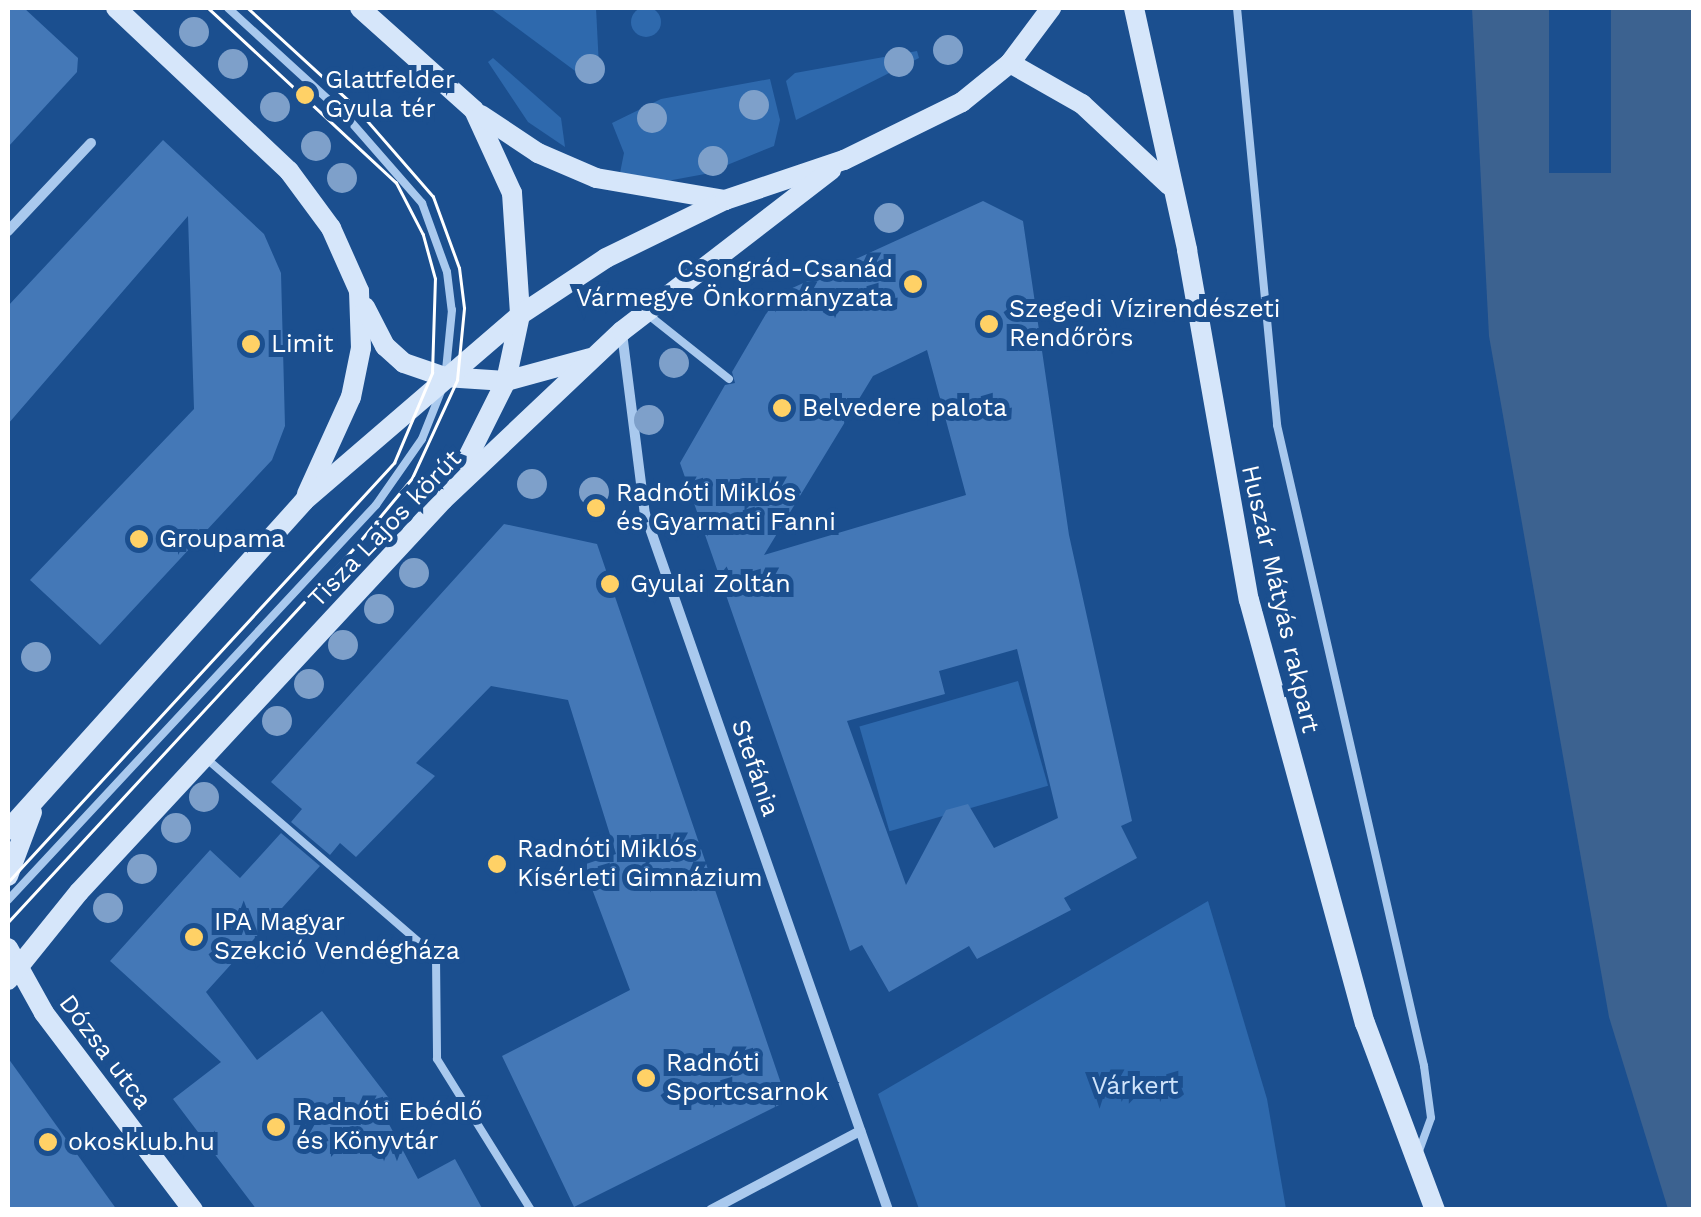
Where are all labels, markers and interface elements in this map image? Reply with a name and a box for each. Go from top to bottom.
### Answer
place label: Glattfelder Gyula tér [325,66,455,125]
marker: Glattfelder Gyula tér [294,84,316,106]
place label: Csongrád-Csanád Vármegye Önkormányzata [576,255,893,314]
marker: Csongrád-Csanád Vármegye Önkormányzata [902,273,924,295]
place label: Szegedi Vízirendészeti Rendőrörs [1009,295,1281,354]
marker: Szegedi Vízirendészeti Rendőrörs [978,313,1000,335]
place label: Limit [271,329,334,359]
marker: Limit [240,333,262,355]
place label: Belvedere palota [802,393,1007,423]
marker: Belvedere palota [771,397,793,419]
street label: Tisza Lajos körút [302,444,468,614]
street label: Huszár Mátyás rakpart [1234,462,1326,736]
place label: Radnóti Miklós és Gyarmati Fanni [616,479,836,538]
marker: Radnóti Miklós és Gyarmati Fanni [585,497,607,519]
place label: Groupama [159,524,285,554]
marker: Groupama [128,528,150,550]
place label: Gyulai Zoltán [630,569,791,599]
marker: Gyulai Zoltán [599,573,621,595]
street label: Stefánia [724,716,786,820]
place label: Radnóti Miklós Kísérleti Gimnázium [517,835,763,894]
marker: Radnóti Miklós Kísérleti Gimnázium [486,853,508,875]
place label: IPA Magyar Szekció Vendégháza [214,908,461,967]
marker: IPA Magyar Szekció Vendégháza [183,926,205,948]
street label: Dózsa utca [52,989,158,1115]
place label: Radnóti Sportcsarnok [666,1049,829,1108]
marker: Radnóti Sportcsarnok [635,1067,657,1089]
park label: Várkert [1091,1071,1179,1101]
place label: Radnóti Ebédlő és Könyvtár [296,1098,483,1157]
marker: Radnóti Ebédlő és Könyvtár [265,1116,287,1138]
place label: okosklub.hu [68,1127,215,1157]
marker: okosklub.hu [37,1131,59,1153]

